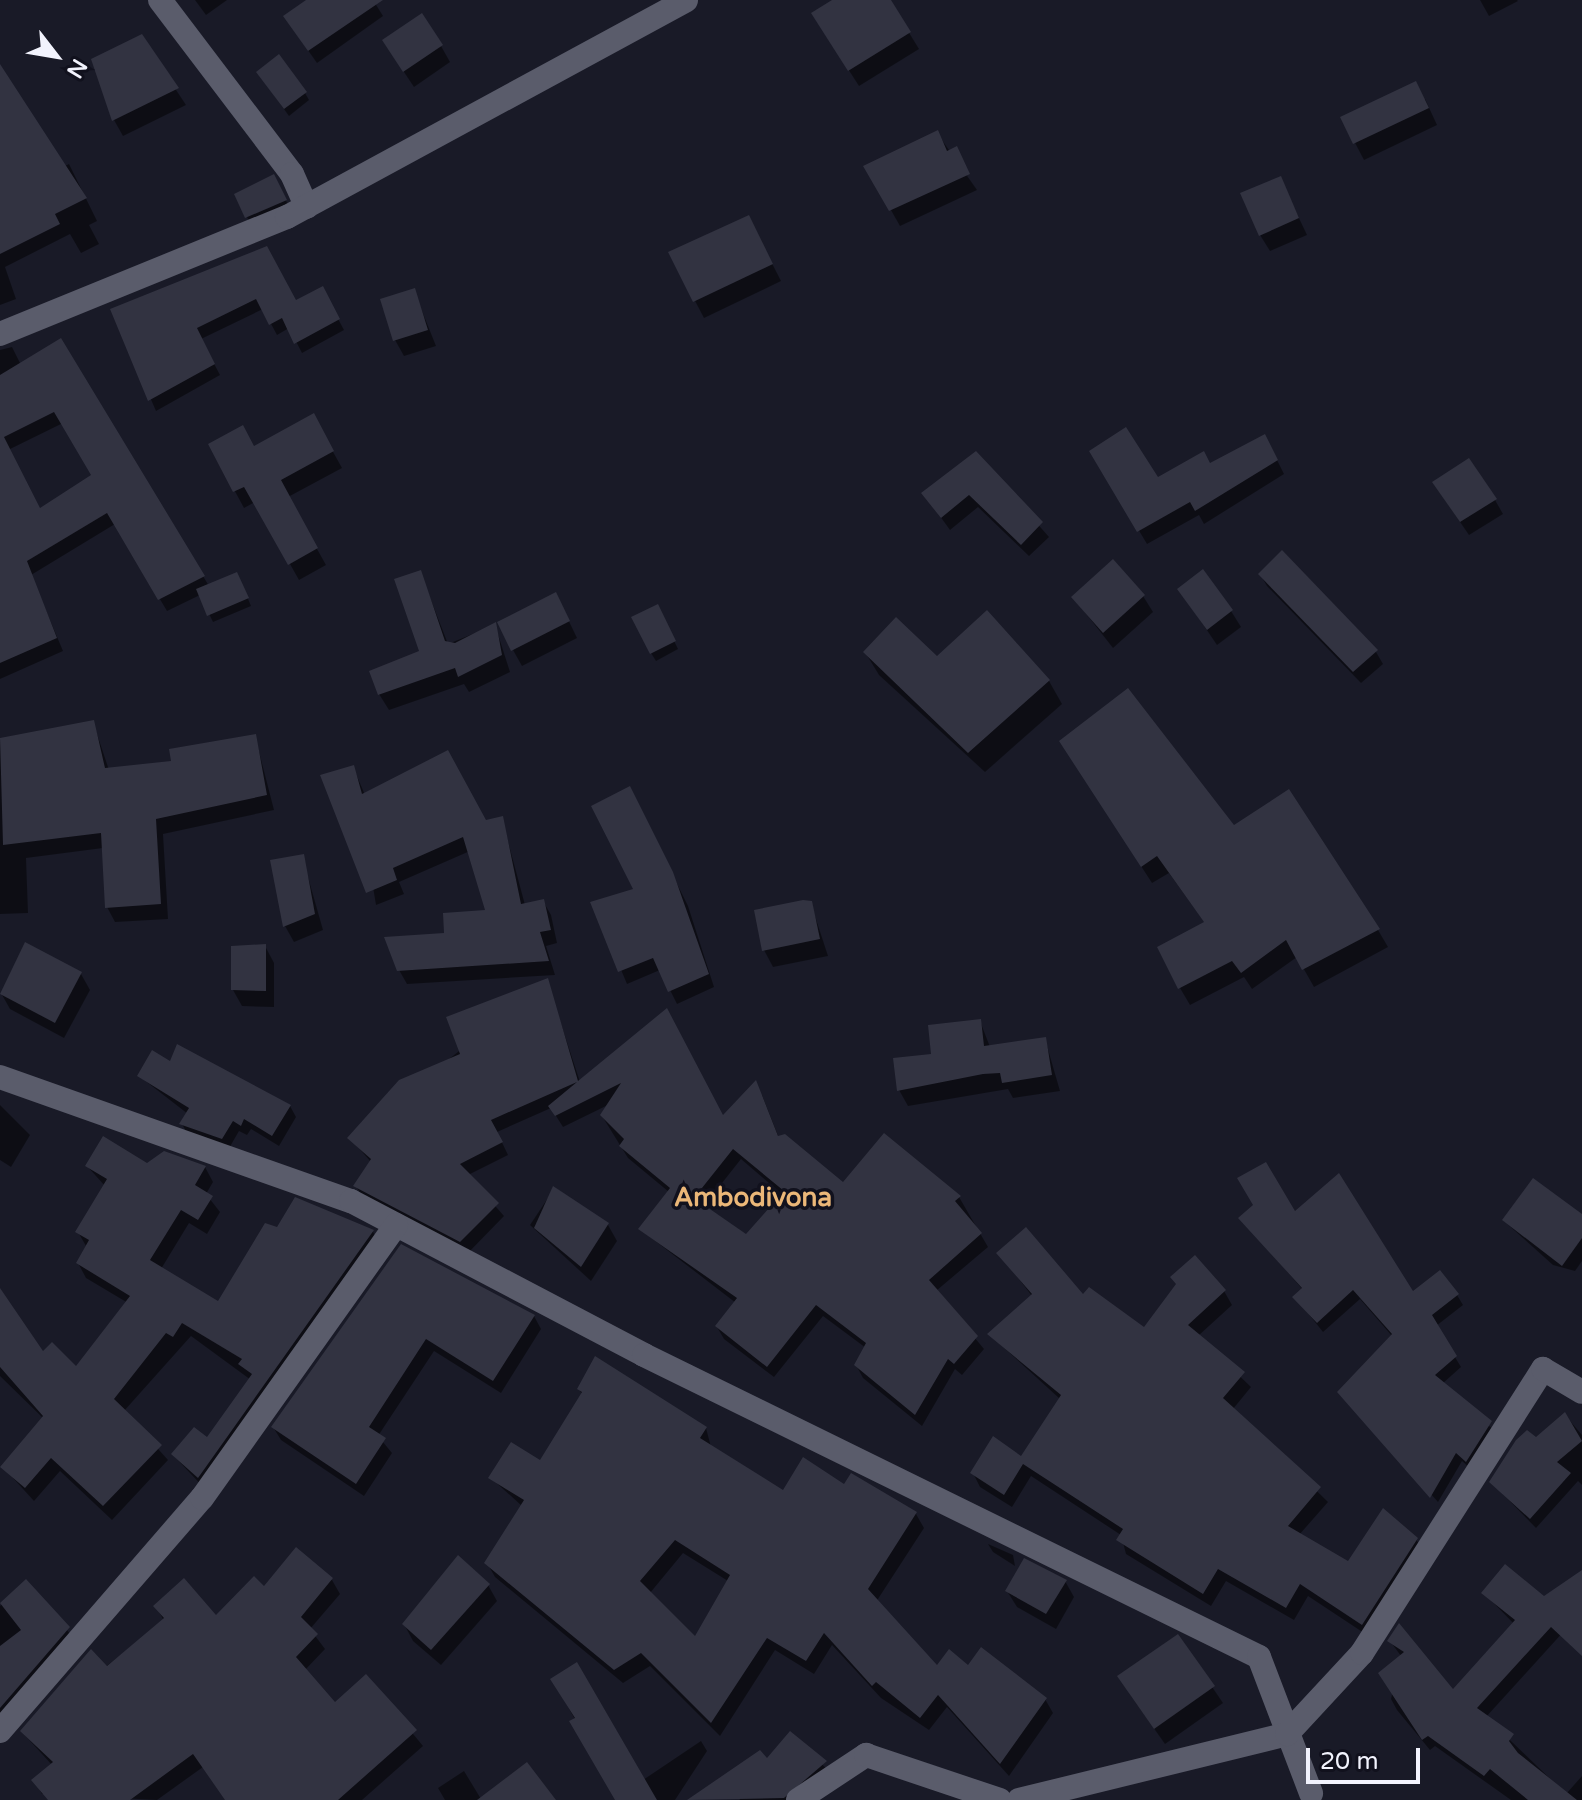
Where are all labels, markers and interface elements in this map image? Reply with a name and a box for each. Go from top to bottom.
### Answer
north arrow [16,16,96,96]
text: N [61,54,92,83]
district label: Ambodivona [674,1182,832,1214]
scale bar [1310,1732,1424,1782]
text: 20 m [1320,1747,1378,1776]

